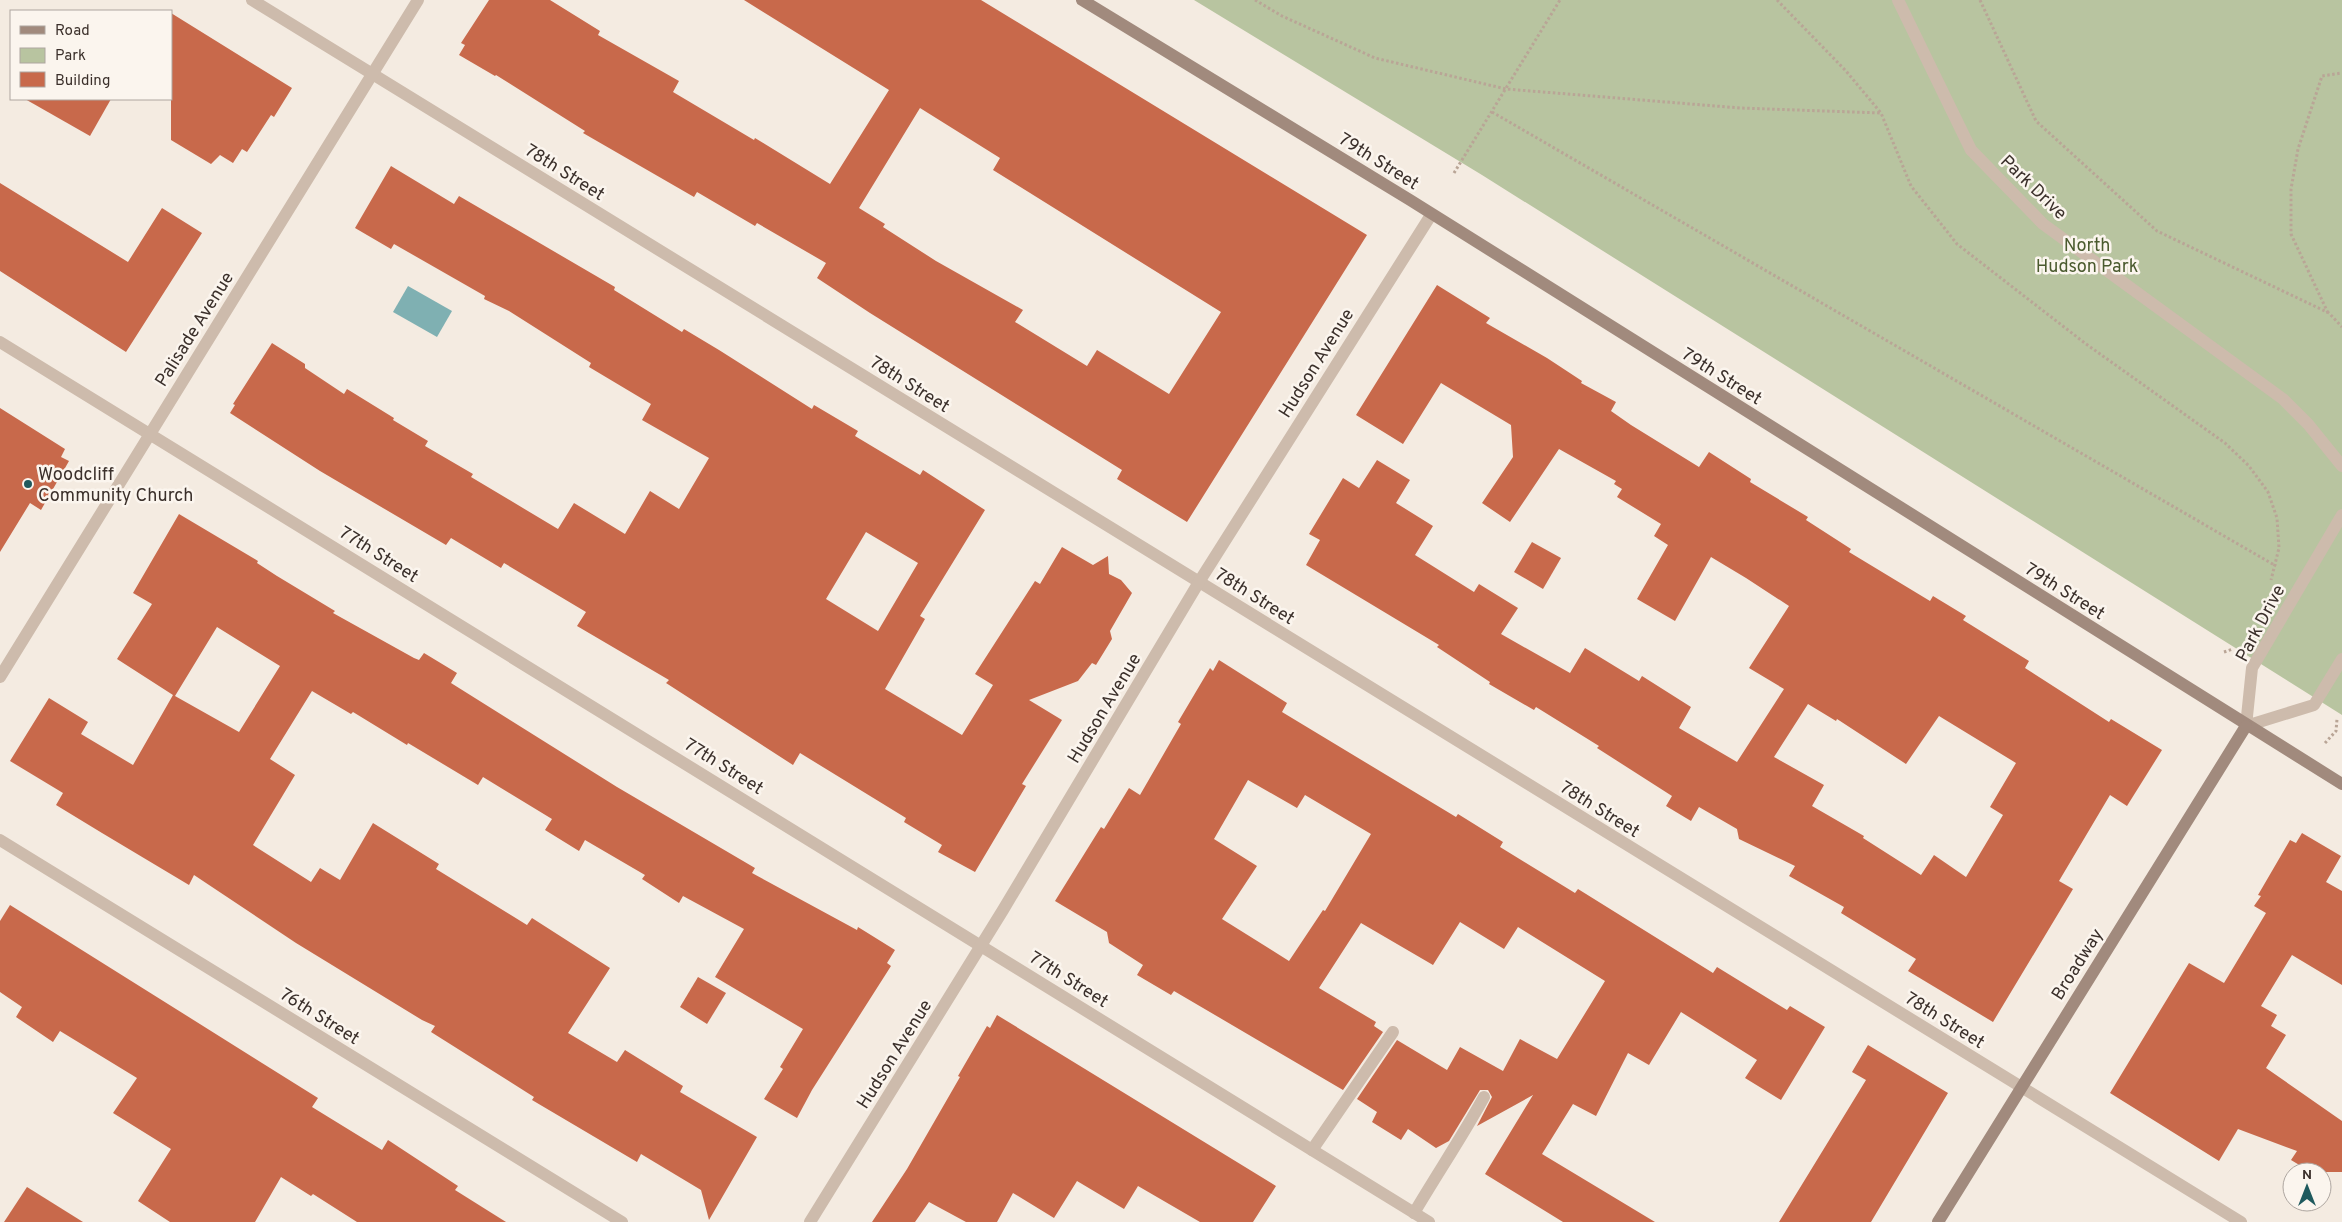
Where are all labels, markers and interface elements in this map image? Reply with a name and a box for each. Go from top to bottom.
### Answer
legend [10,10,172,100]
text: Road [55,22,90,41]
text: Park [55,47,86,66]
text: Building [55,72,110,91]
street label: 79th Street [1334,129,1423,196]
street label: 78th Street [520,140,608,207]
street label: Park Drive [1995,151,2071,226]
park label: North Hudson Park [2036,235,2138,279]
street label: Palisade Avenue [151,268,240,392]
street label: Hudson Avenue [1274,305,1360,423]
street label: 79th Street [1677,344,1766,411]
street label: 78th Street [865,352,953,419]
place label: Woodcliff Community Church [38,464,193,508]
marker: Woodcliff Community Church [22,478,34,490]
street label: 77th Street [334,522,422,589]
street label: 79th Street [2020,559,2109,626]
street label: 78th Street [1210,564,1298,631]
street label: Park Drive [2231,581,2291,666]
street label: Hudson Avenue [1063,649,1147,768]
street label: 77th Street [679,734,767,801]
street label: 78th Street [1555,777,1643,844]
street label: Broadway [2047,925,2109,1005]
street label: 77th Street [1024,947,1112,1014]
street label: 76th Street [275,984,363,1051]
street label: 78th Street [1900,988,1988,1055]
street label: Hudson Avenue [852,996,938,1114]
north arrow [2282,1162,2332,1212]
text: N [2302,1167,2312,1184]

